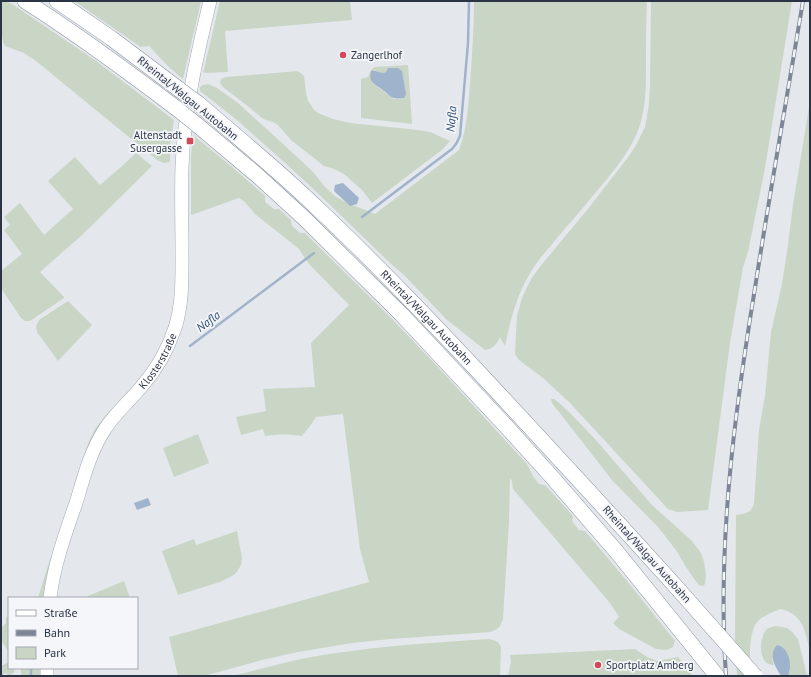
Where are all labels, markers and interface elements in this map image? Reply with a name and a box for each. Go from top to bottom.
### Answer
place label: Zangerlhof [351,48,402,62]
marker: Zangerlhof [338,50,348,60]
street label: Rheintal/Walgau Autobahn [135,53,241,143]
water label: Nafla [442,105,460,133]
place label: Altenstadt Susergasse [130,128,182,155]
marker: Altenstadt Susergasse [185,136,195,146]
street label: Rheintal/Walgau Autobahn [378,267,475,368]
water label: Nafla [193,307,223,335]
street label: Klosterstraße [136,331,180,392]
street label: Rheintal/Walgau Autobahn [600,503,694,605]
legend [8,597,138,669]
text: Straße [44,605,78,620]
text: Bahn [44,625,70,640]
text: Park [44,645,66,660]
place label: Sportplatz Amberg [606,658,694,672]
marker: Sportplatz Amberg [593,660,603,670]

